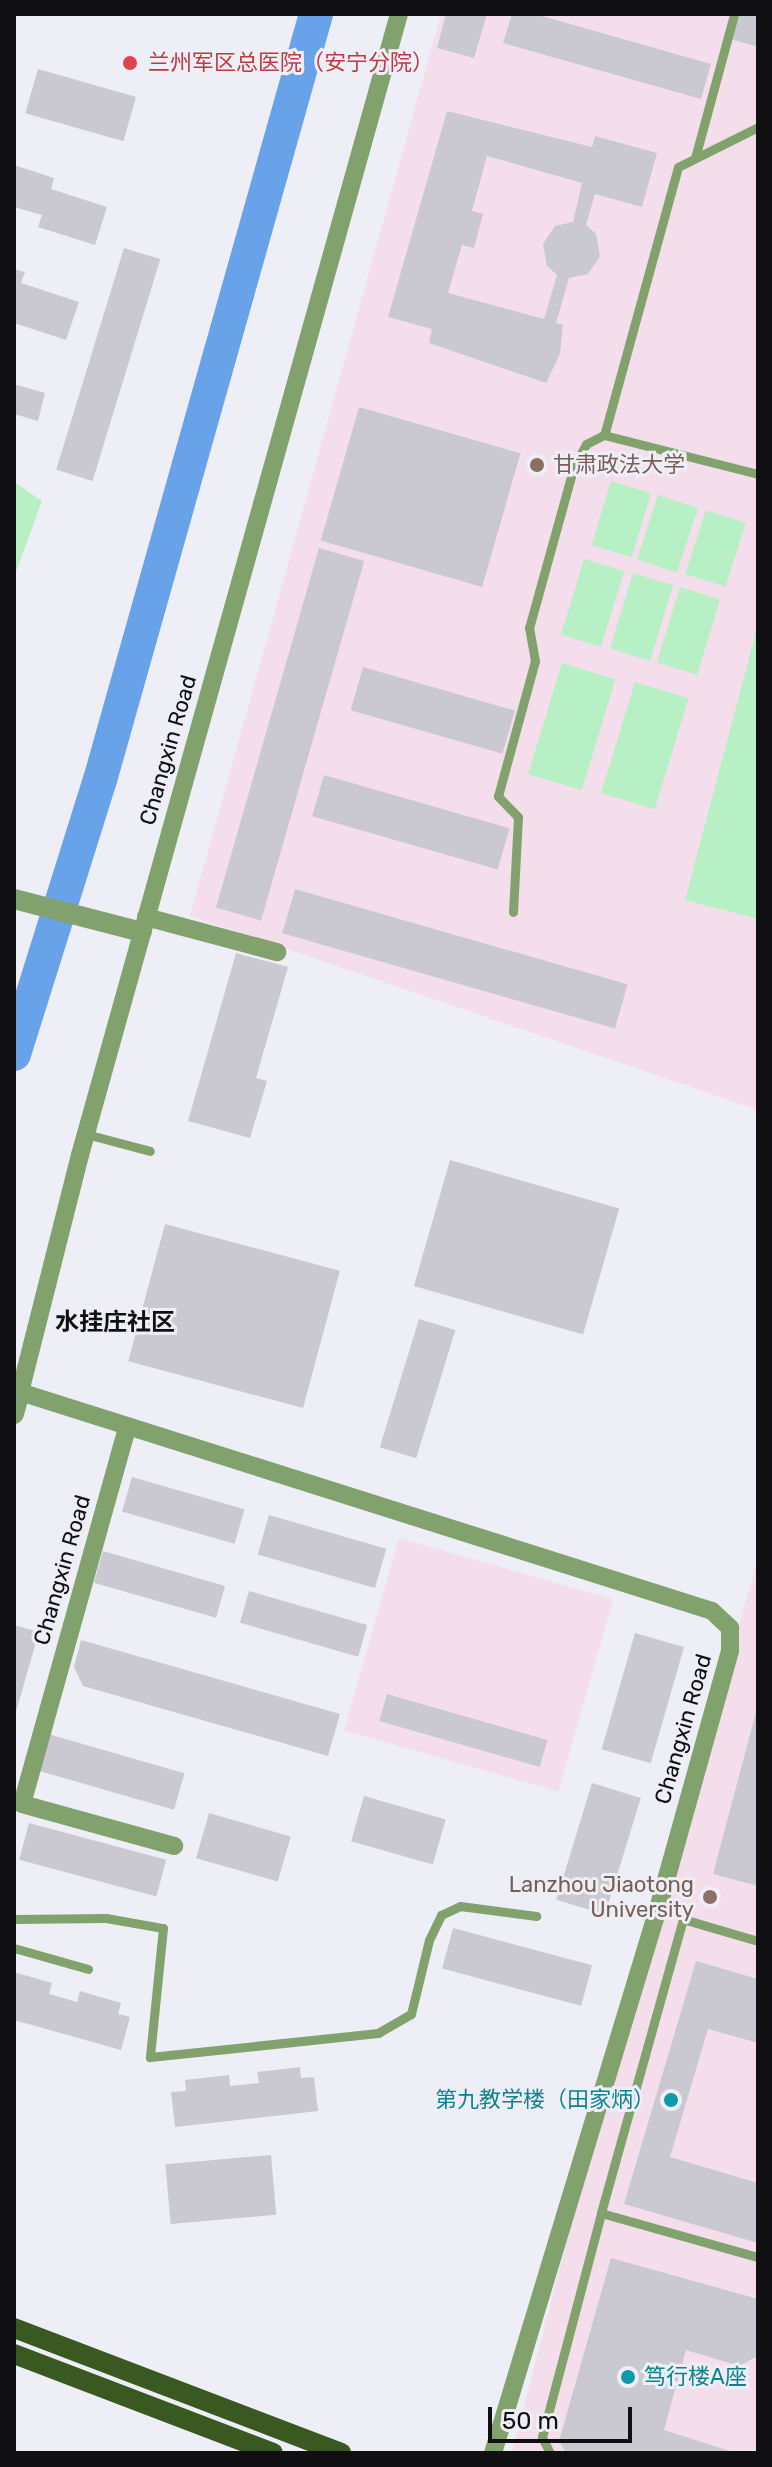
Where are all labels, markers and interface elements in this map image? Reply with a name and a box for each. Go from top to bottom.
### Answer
place label: 兰州军区总医院（安宁分院） [148,50,434,76]
marker: 兰州军区总医院（安宁分院） [119,52,141,74]
place label: 甘肃政法大学 [553,452,685,478]
marker: 甘肃政法大学 [528,456,546,474]
street label: Changxin Road [134,672,202,828]
district label: 水挂庄社区 [55,1309,175,1337]
street label: Changxin Road [28,1492,96,1648]
street label: Changxin Road [649,1651,717,1807]
place label: Lanzhou Jiaotong University [509,1871,694,1922]
marker: Lanzhou Jiaotong University [701,1888,719,1906]
place label: 第九教学楼（田家炳） [435,2087,655,2113]
marker: 第九教学楼（田家炳） [662,2091,680,2109]
place label: 笃行楼A座 [644,2364,747,2390]
marker: 笃行楼A座 [619,2368,637,2386]
scale bar [492,2391,636,2441]
text: 50 m [502,2407,559,2435]

